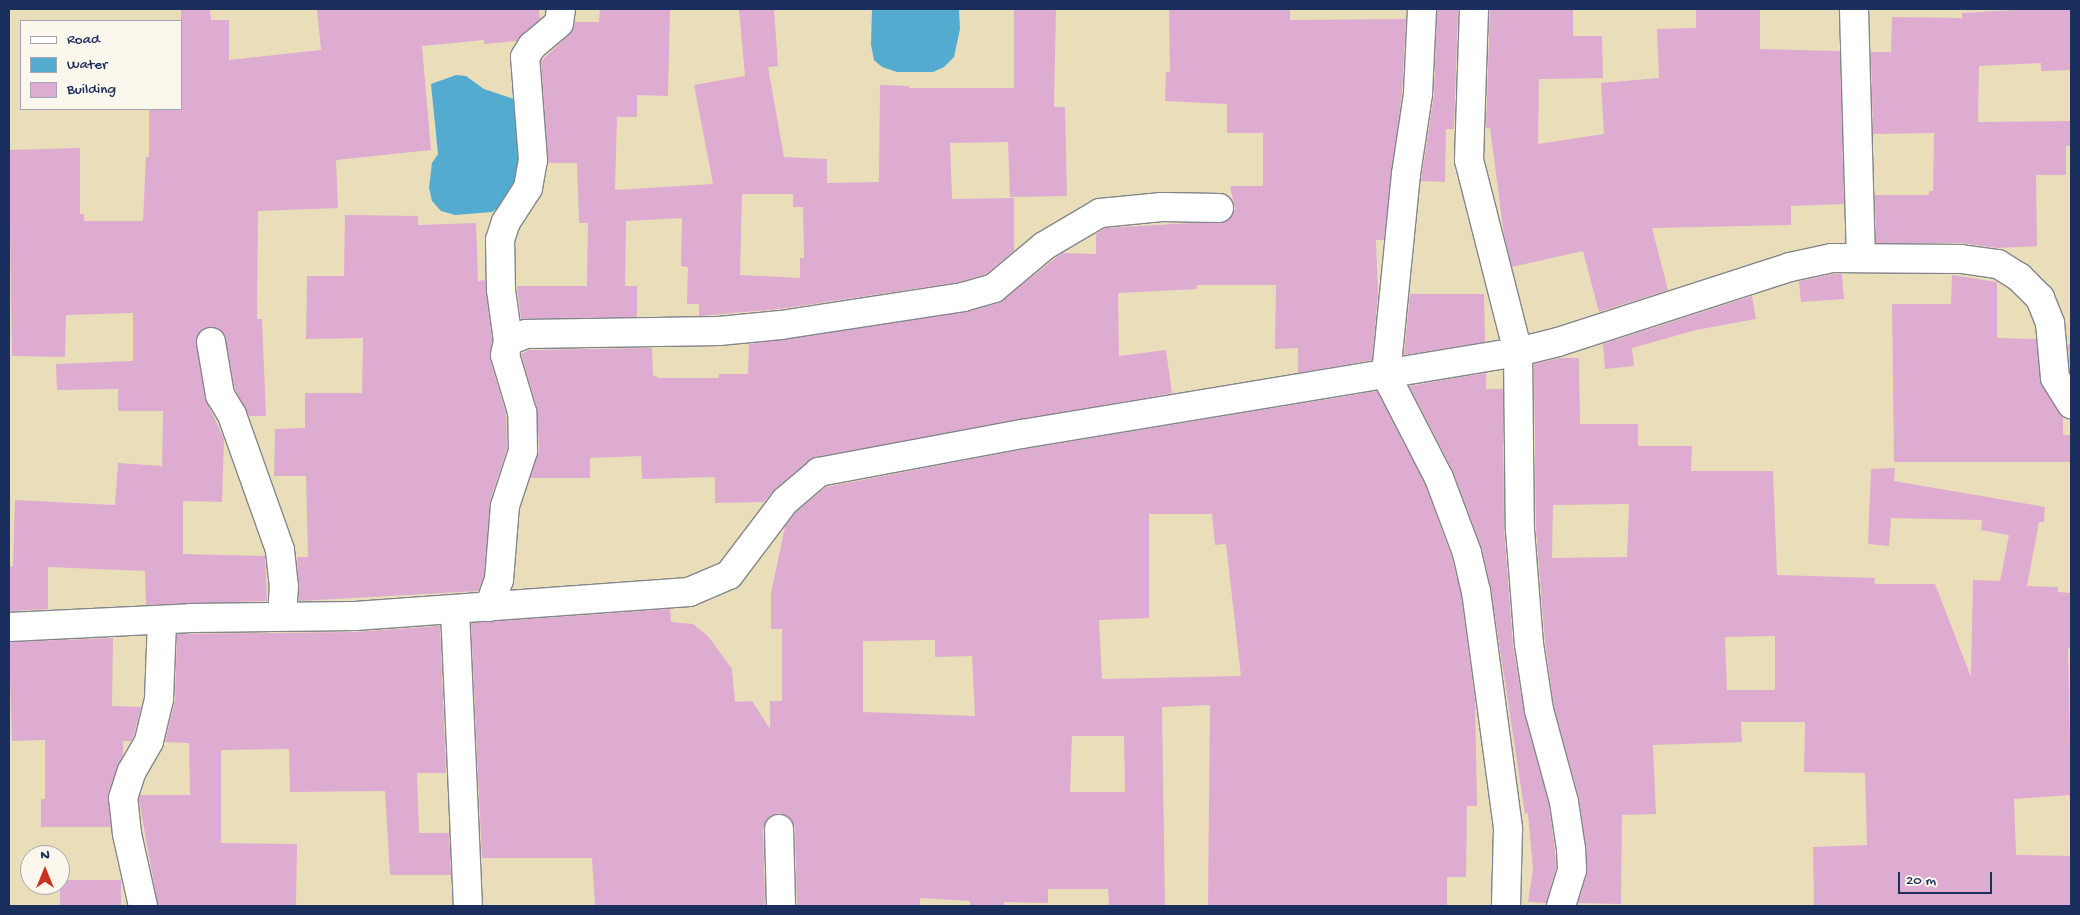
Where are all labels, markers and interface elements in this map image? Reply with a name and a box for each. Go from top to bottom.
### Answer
legend [20,20,182,110]
text: Road [67,31,100,49]
text: Water [67,56,107,74]
text: Building [67,81,116,99]
north arrow [20,845,70,895]
text: N [40,847,50,864]
scale bar [1900,862,1994,894]
text: 20 m [1906,872,1936,890]

